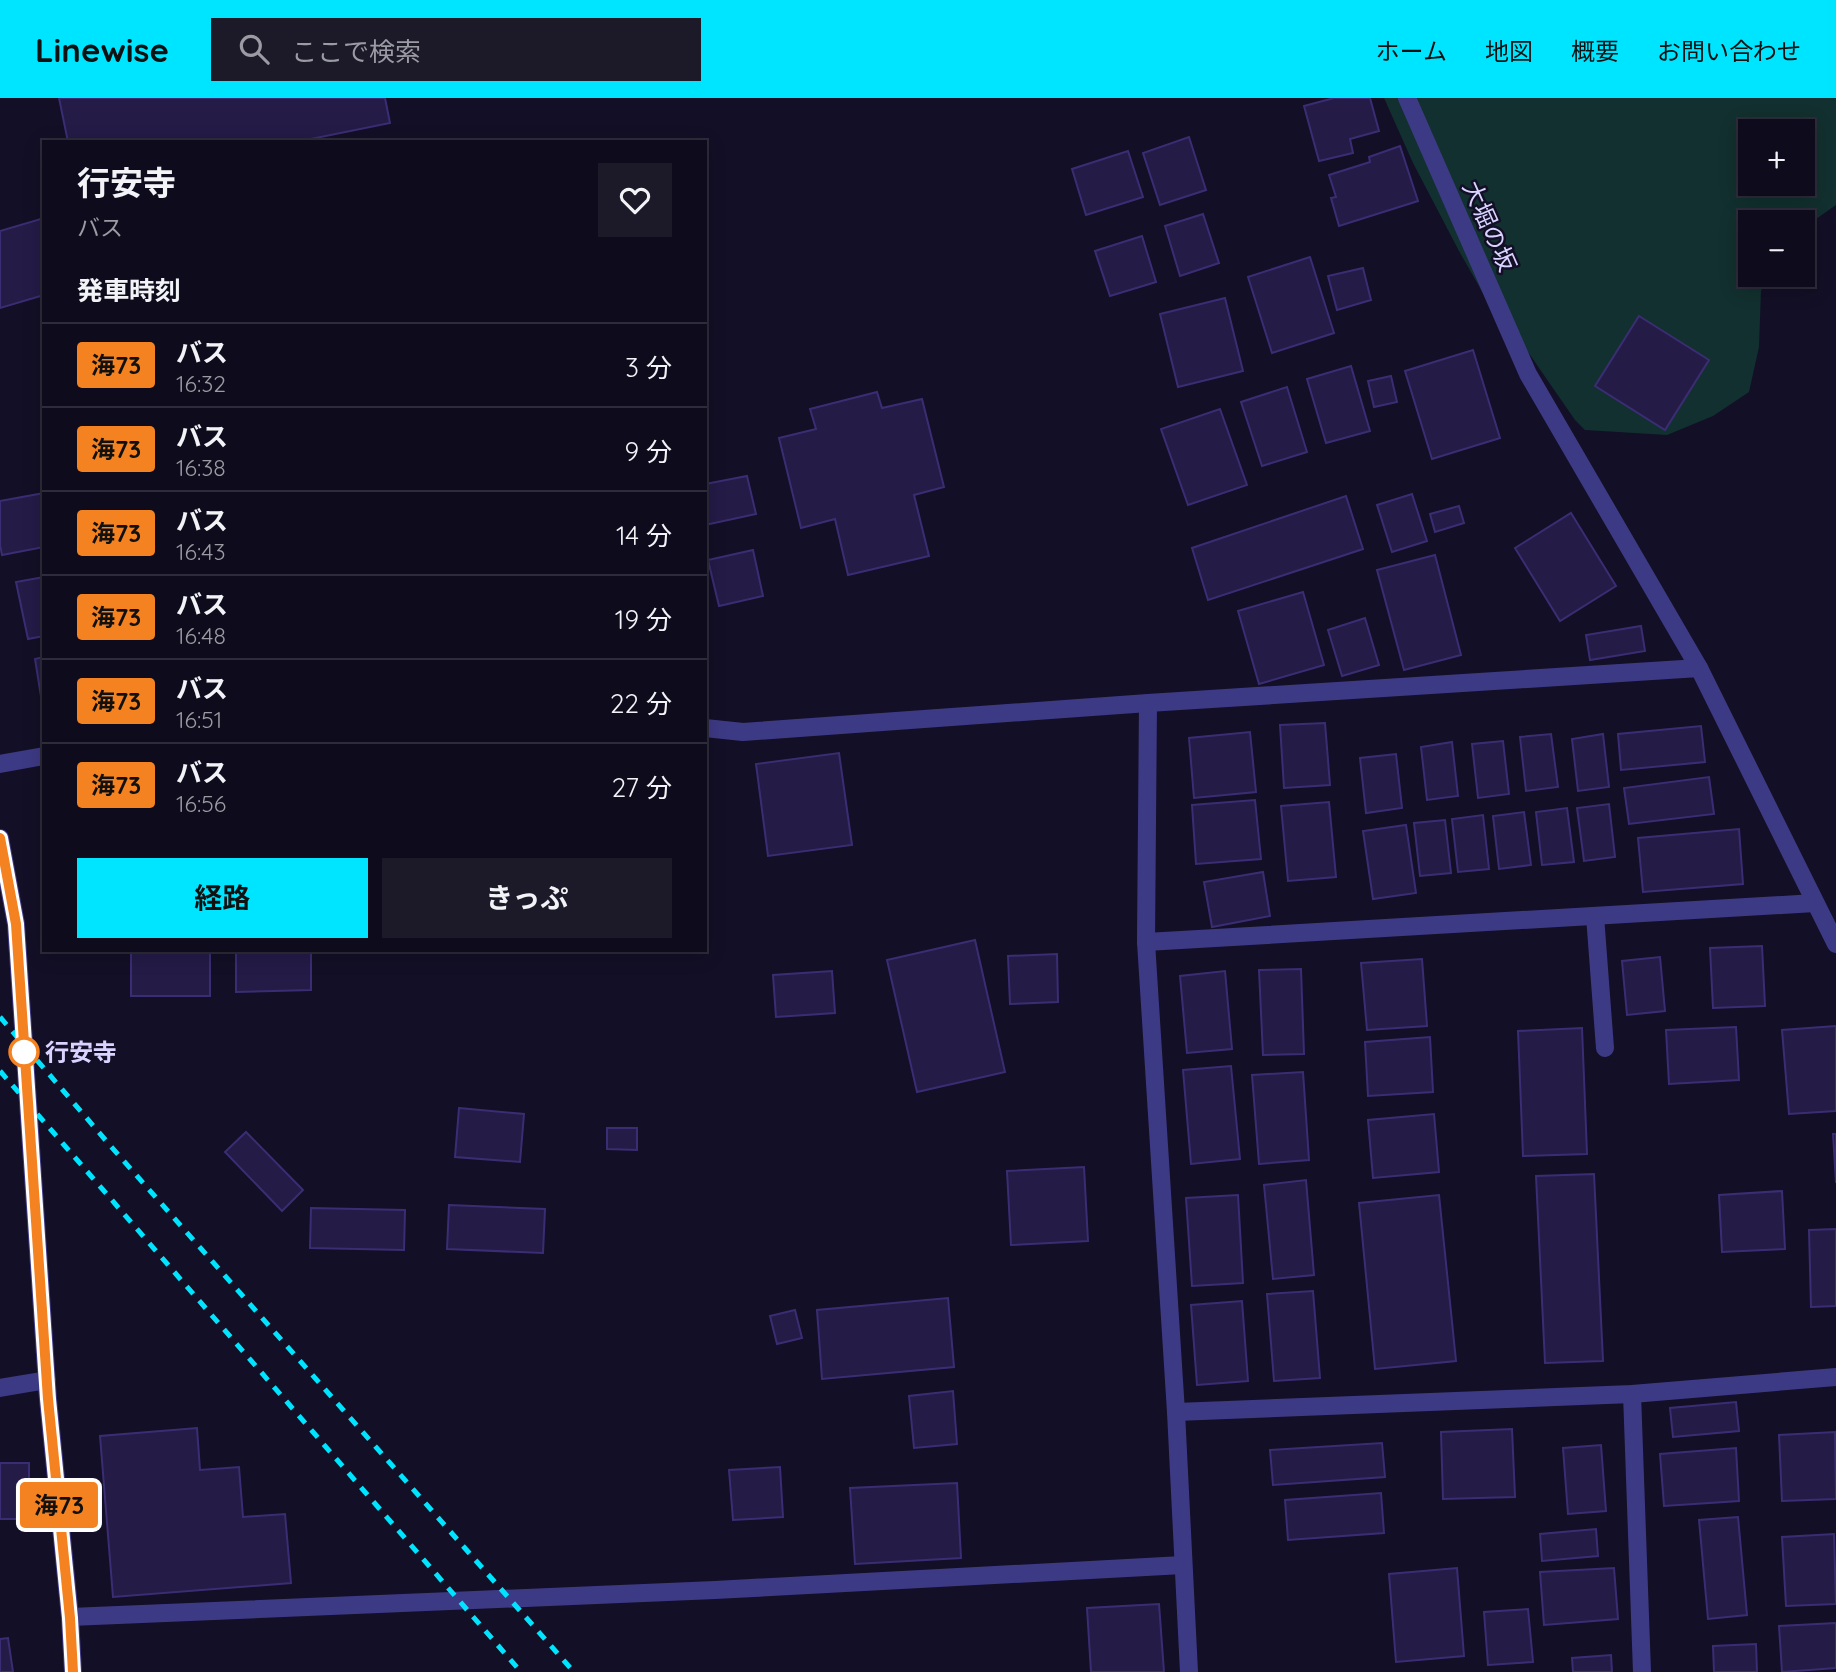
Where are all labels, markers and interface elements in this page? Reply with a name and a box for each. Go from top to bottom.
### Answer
search box [211,18,701,81]
text: Linewise [35,29,169,70]
icon: search [235,30,273,68]
text: ここで検索 [291,35,421,68]
text: ホーム [1376,36,1447,66]
text: 地図 [1485,36,1533,66]
text: 概要 [1571,36,1619,66]
text: お問い合わせ [1657,36,1801,66]
map controls [1738,119,1815,287]
button: + [1738,119,1815,196]
text: 行安寺 [77,162,176,203]
button: heart [598,163,672,237]
street label: 大堀の坂 [1457,176,1523,276]
button: − [1738,210,1815,287]
text: バス [77,213,123,242]
text: 発車時刻 [77,274,181,307]
text: バス [176,336,228,369]
text: 海73 [91,350,141,380]
text: 3 分 [625,351,672,384]
text: 16:32 [176,369,226,398]
text: バス [176,420,228,453]
text: 海73 [91,434,141,464]
text: 9 分 [624,435,672,468]
text: 16:38 [176,453,226,482]
text: バス [176,504,228,537]
text: 海73 [91,518,141,548]
text: 14 分 [616,519,672,552]
text: 16:43 [176,537,225,566]
text: バス [176,588,228,621]
text: 海73 [91,602,141,632]
text: 19 分 [615,603,672,636]
text: 16:48 [176,621,226,650]
text: バス [176,672,228,705]
text: 海73 [91,686,141,716]
text: 22 分 [610,687,672,720]
text: 16:51 [176,705,222,734]
text: バス [176,756,228,789]
text: 海73 [91,770,141,800]
text: 27 分 [612,771,672,804]
text: 16:56 [176,789,226,818]
button: 経路 [77,858,368,938]
button: きっぷ [382,858,672,938]
marker: 行安寺 [9,1037,39,1067]
place label: 行安寺 [45,1037,117,1067]
line badge: 海73 [19,1482,99,1528]
text: 海73 [34,1490,84,1520]

